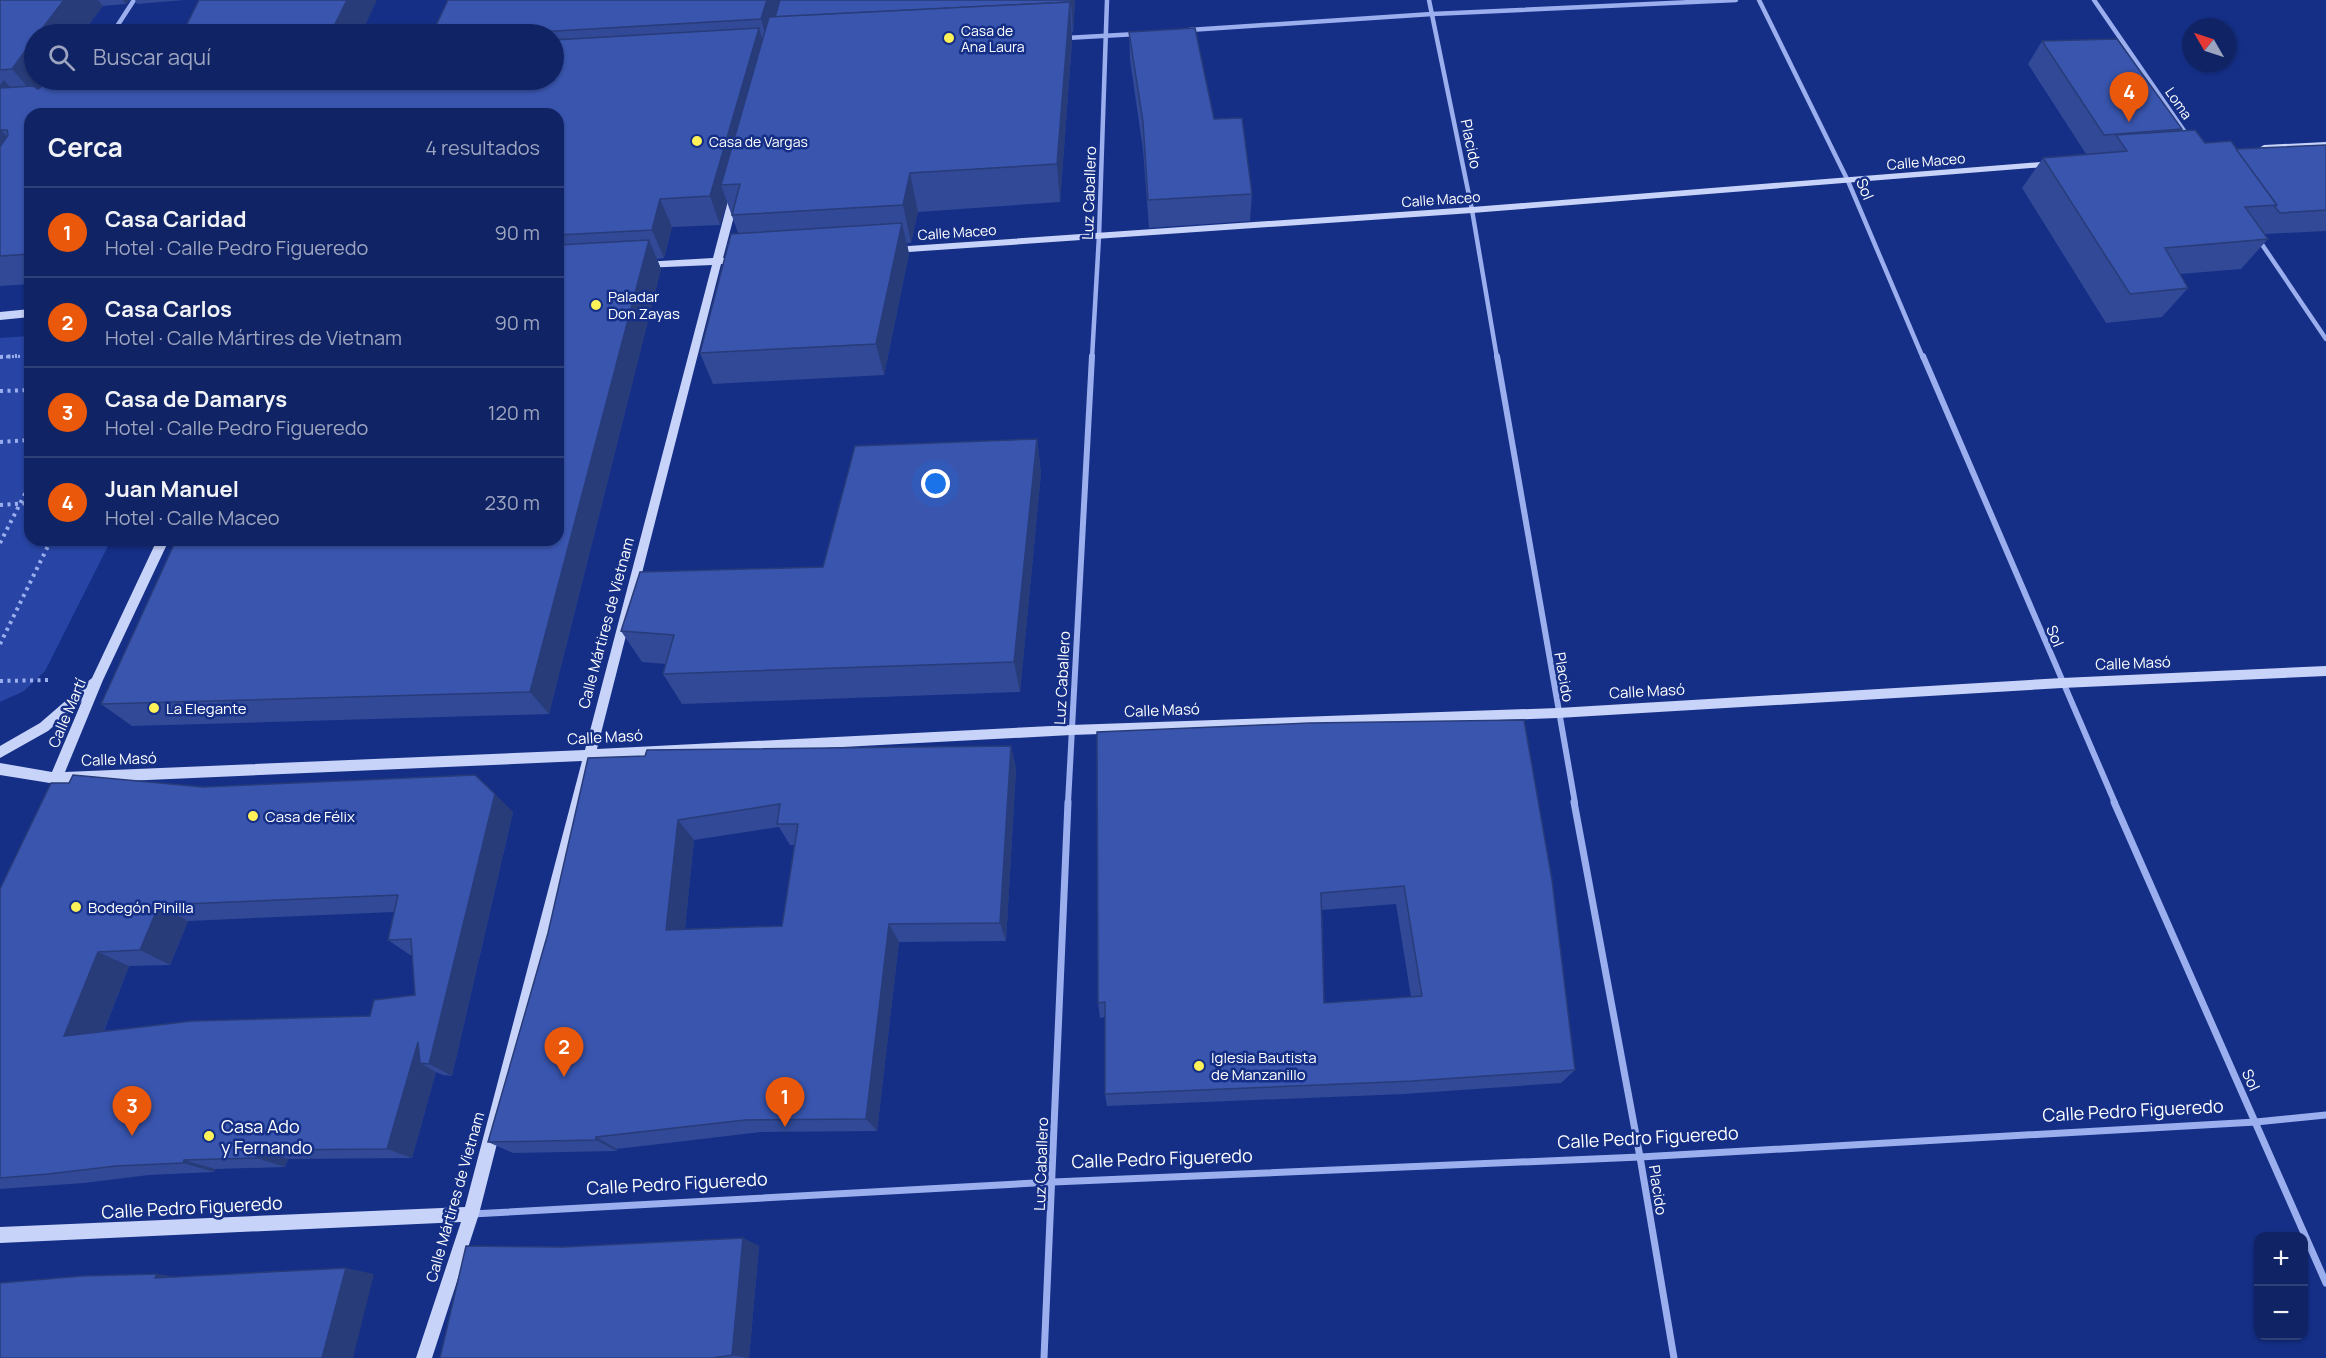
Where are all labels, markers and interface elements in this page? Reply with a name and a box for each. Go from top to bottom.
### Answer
north arrow [2182,18,2236,72]
place label: Casa de Ana Laura [961,21,1025,56]
search box [24,24,564,90]
marker: Casa de Ana Laura [942,31,956,45]
icon: search [45,41,78,74]
text: Buscar aquí [93,42,211,72]
pin: 4 [2110,72,2148,122]
street label: Loma [2161,83,2197,123]
street label: Placido [1456,117,1487,171]
text: Cerca [48,129,123,165]
place label: Casa de Vargas [709,132,808,151]
text: 4 resultados [425,134,540,161]
marker: Casa de Vargas [690,134,704,148]
street label: Luz Caballero [1077,146,1101,240]
street label: Calle Maceo [1886,148,1966,174]
street label: Sol [1851,175,1879,203]
street label: Calle Maceo [1401,187,1481,211]
text: Casa Caridad [105,204,247,234]
text: 1 [63,219,72,246]
text: 90 m [494,219,540,246]
street label: Calle Maceo [917,220,997,244]
text: Hotel · Calle Pedro Figueredo [105,234,368,261]
place label: Paladar Don Zayas [608,286,680,324]
text: Casa Carlos [105,294,232,324]
marker: Paladar Don Zayas [589,298,603,312]
text: 2 [62,309,73,336]
text: 90 m [494,309,540,336]
text: Hotel · Calle Mártires de Vietnam [105,324,402,351]
text: Casa de Damarys [105,384,287,414]
text: 3 [62,399,73,426]
text: 120 m [488,399,540,426]
text: Hotel · Calle Pedro Figueredo [105,414,368,441]
your location [921,469,950,498]
text: Juan Manuel [105,474,239,504]
text: 4 [61,489,74,516]
text: 230 m [484,489,540,516]
text: Hotel · Calle Maceo [105,504,280,531]
street label: Calle Mártires de Vietnam [573,535,639,711]
street label: Sol [2041,622,2069,650]
street label: Luz Caballero [1049,631,1075,725]
street label: Placido [1549,650,1579,704]
street label: Calle Masó [2095,651,2171,675]
street label: Calle Martí [43,675,91,751]
street label: Calle Masó [1609,679,1685,703]
place label: La Elegante [166,698,247,719]
street label: Calle Masó [1124,698,1200,722]
marker: La Elegante [147,701,161,715]
street label: Calle Masó [567,725,643,749]
street label: Calle Masó [81,747,157,771]
place label: Casa de Félix [265,806,355,827]
marker: Casa de Félix [246,809,260,823]
place label: Bodegón Pinilla [88,897,194,918]
marker: Bodegón Pinilla [69,900,83,914]
pin: 2 [544,1028,584,1077]
place label: Iglesia Bautista de Manzanillo [1211,1047,1317,1085]
marker: Iglesia Bautista de Manzanillo [1192,1059,1206,1073]
street label: Sol [2237,1066,2265,1094]
pin: 1 [766,1078,804,1127]
pin: 3 [112,1086,152,1136]
street label: Calle Pedro Figueredo [2042,1093,2224,1127]
street label: Calle Mártires de Vietnam [421,1109,489,1285]
place label: Casa Ado y Fernando [221,1114,313,1159]
street label: Luz Caballero [1029,1117,1053,1211]
street label: Calle Pedro Figueredo [1557,1120,1739,1154]
marker: Casa Ado y Fernando [202,1129,216,1143]
street label: Calle Pedro Figueredo [1071,1143,1253,1173]
street label: Placido [1644,1164,1672,1217]
street label: Calle Pedro Figueredo [586,1166,768,1200]
street label: Calle Pedro Figueredo [101,1190,283,1224]
map controls [2254,1232,2308,1340]
button: + [2254,1232,2308,1286]
button: − [2254,1286,2308,1340]

